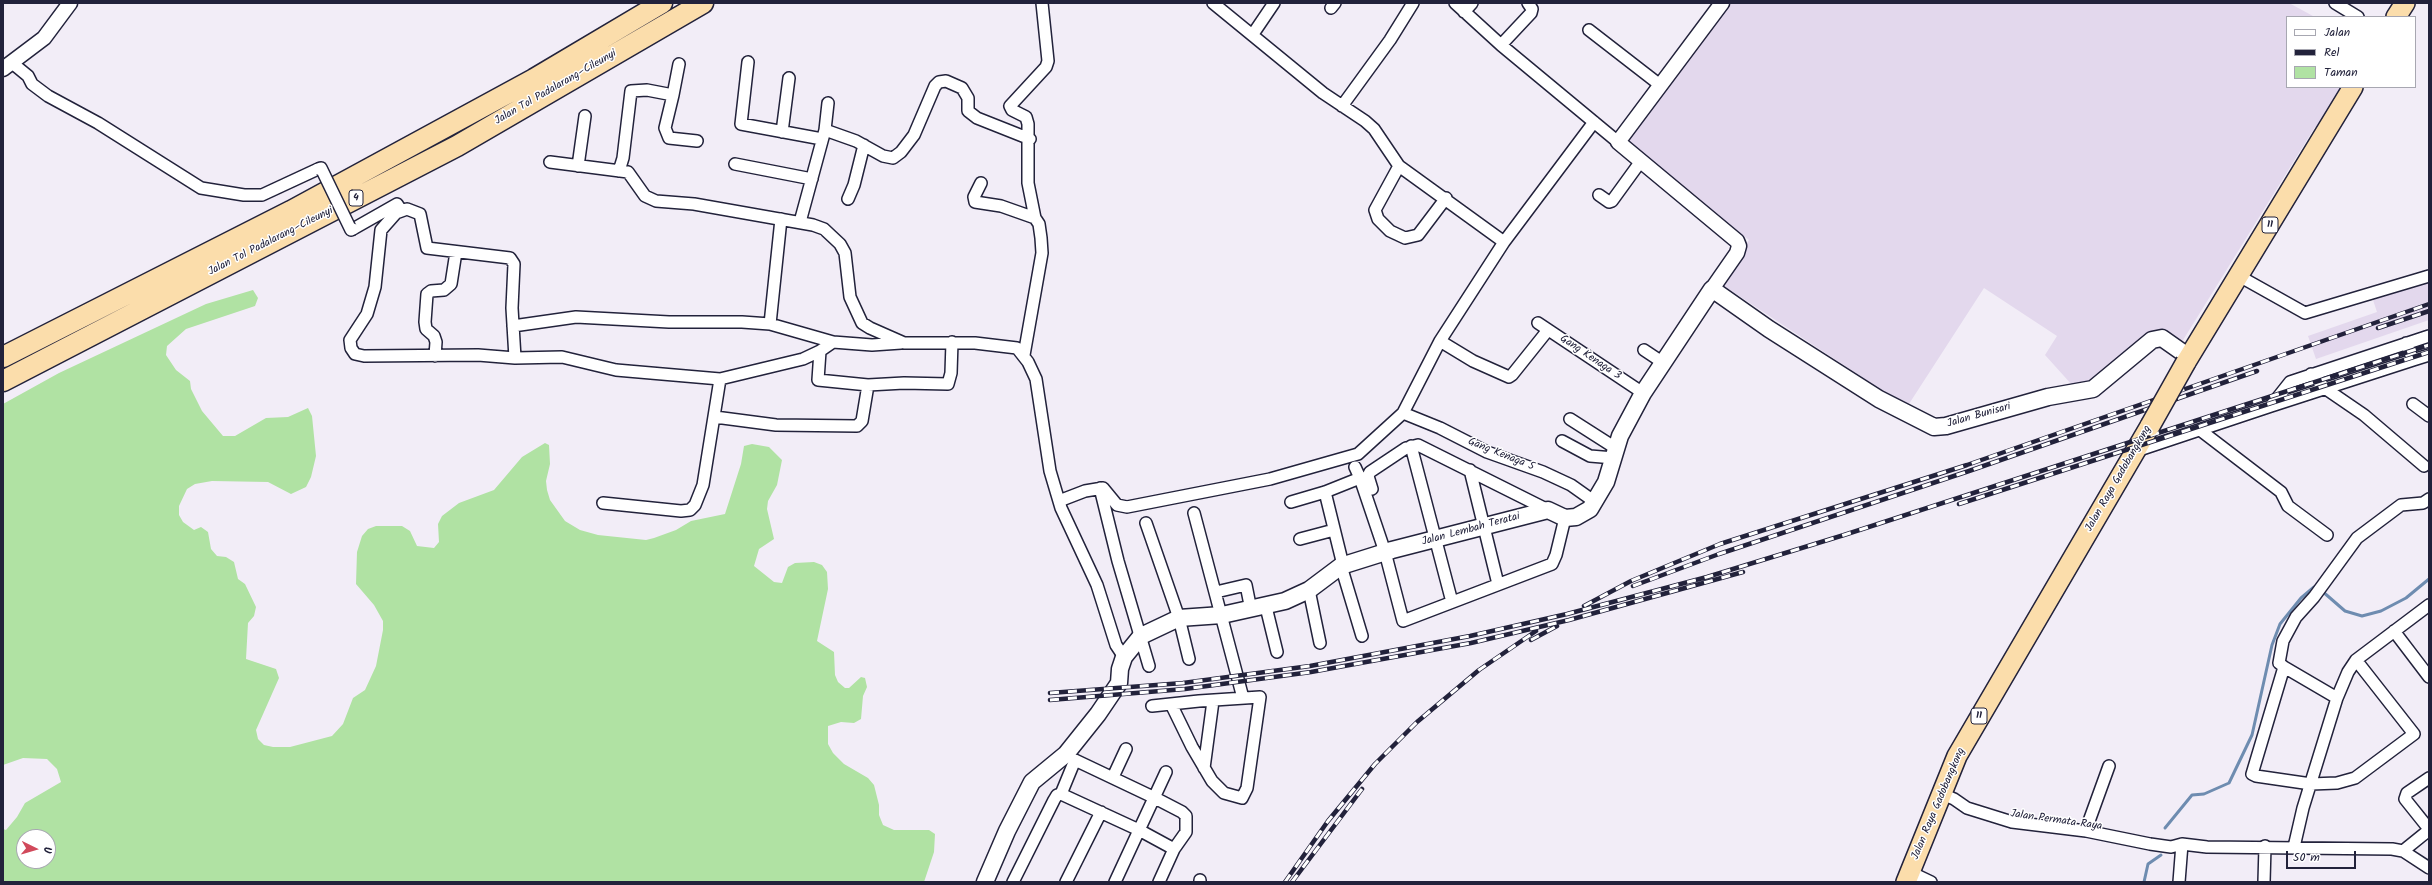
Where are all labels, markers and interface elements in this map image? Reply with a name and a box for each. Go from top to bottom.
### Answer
legend [2286,16,2416,88]
text: Jalan [2324,23,2350,42]
text: Rel [2324,43,2339,62]
street label: Jalan Tol Padalarang–Cileunyi [493,48,619,128]
text: Taman [2324,63,2358,82]
road number: 4 [349,190,363,206]
street label: Jalan Tol Padalarang–Cileunyi [206,205,336,279]
road number: 11 [2262,217,2278,233]
street label: Gang Kenaga 3 [1557,333,1623,383]
street label: Jalan Bunisari [1946,401,2012,431]
street label: Jalan Raya Gadobangkong [2083,424,2155,534]
street label: Gang Kenaga 5 [1466,436,1536,474]
street label: Jalan Lembah Teratai [1420,511,1522,549]
road number: 11 [1971,708,1987,724]
street label: Jalan Raya Gadobangkong [1909,746,1969,862]
street label: Jalan Permata Raya [2009,808,2103,834]
north arrow [16,829,56,869]
scale bar [2288,843,2358,869]
text: U [38,846,56,854]
text: 50 m [2293,848,2320,867]

